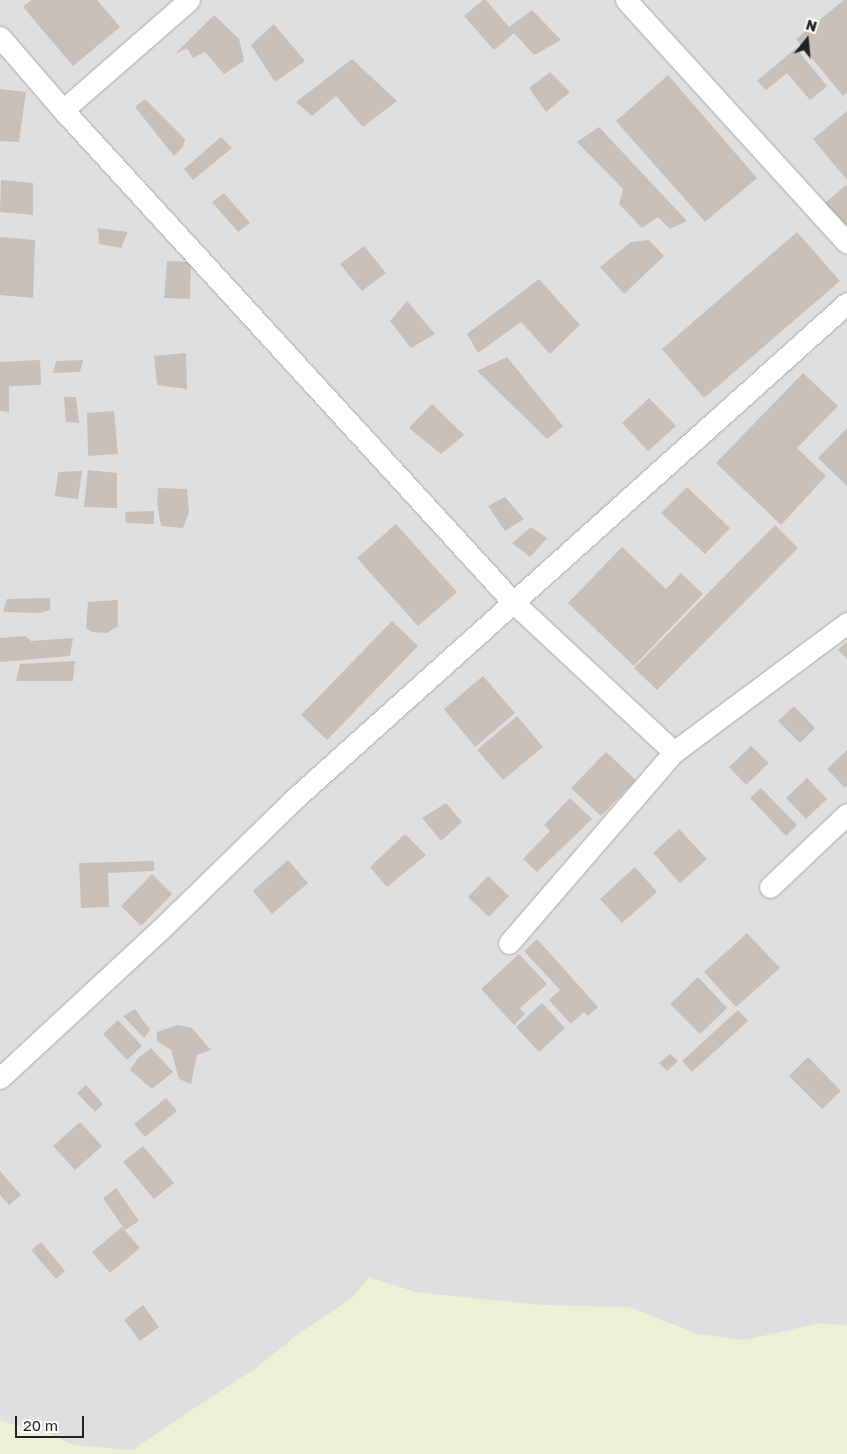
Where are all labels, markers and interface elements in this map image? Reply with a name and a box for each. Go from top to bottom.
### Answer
north arrow [782,15,832,65]
text: N [804,15,819,35]
scale bar [18,1406,86,1438]
text: 20 m [23,1416,58,1434]

